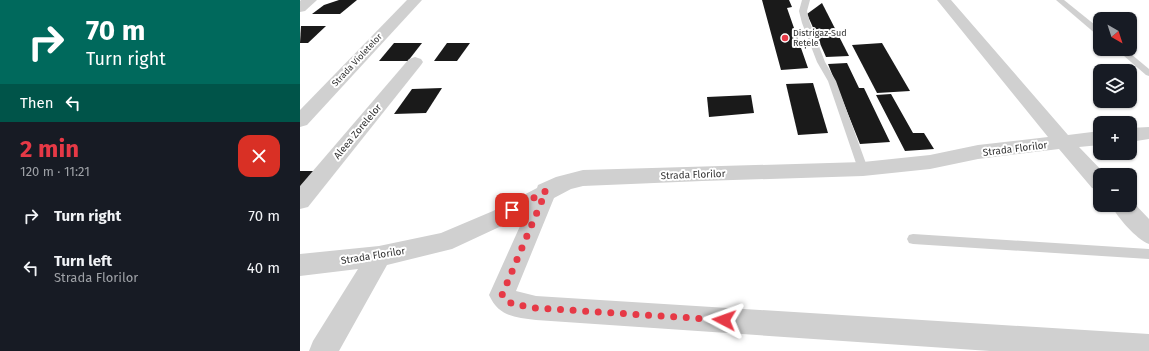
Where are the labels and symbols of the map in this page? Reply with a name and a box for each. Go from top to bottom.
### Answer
north arrow [1093,12,1137,56]
place label: Distrigaz-Sud Rețele [793,28,847,49]
street label: Strada Violetelor [330,31,384,88]
marker: Distrigaz-Sud Rețele [780,33,790,43]
street label: Aleea Zorelelor [331,102,384,162]
street label: Strada Florilor [982,139,1048,159]
street label: Strada Florilor [660,168,726,182]
pin [495,193,529,227]
street label: Strada Florilor [340,245,406,267]
position arrow [703,299,745,341]

